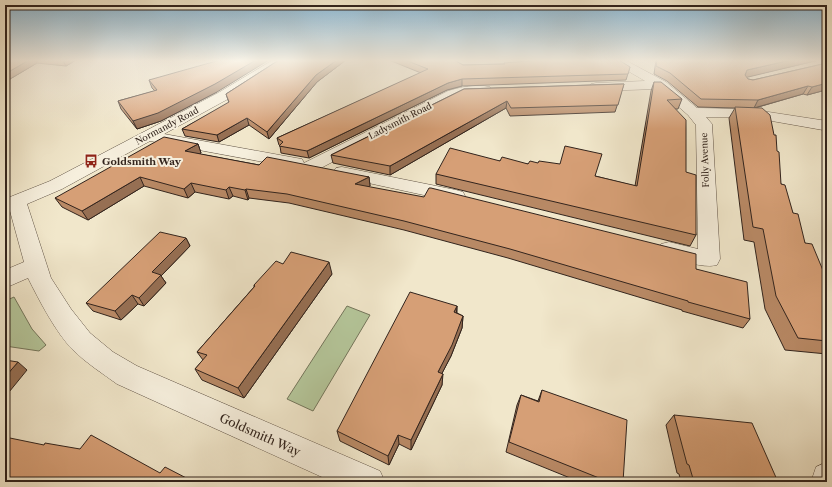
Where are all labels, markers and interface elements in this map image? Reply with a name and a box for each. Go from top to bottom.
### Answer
street label: Ladysmith Road [366,100,434,141]
street label: Normandy Road [133,104,201,147]
street label: Folly Avenue [698,132,711,188]
bus stop icon: Goldsmith Way [83,153,99,169]
place label: Goldsmith Way [102,155,182,168]
street label: Goldsmith Way [217,410,303,459]

